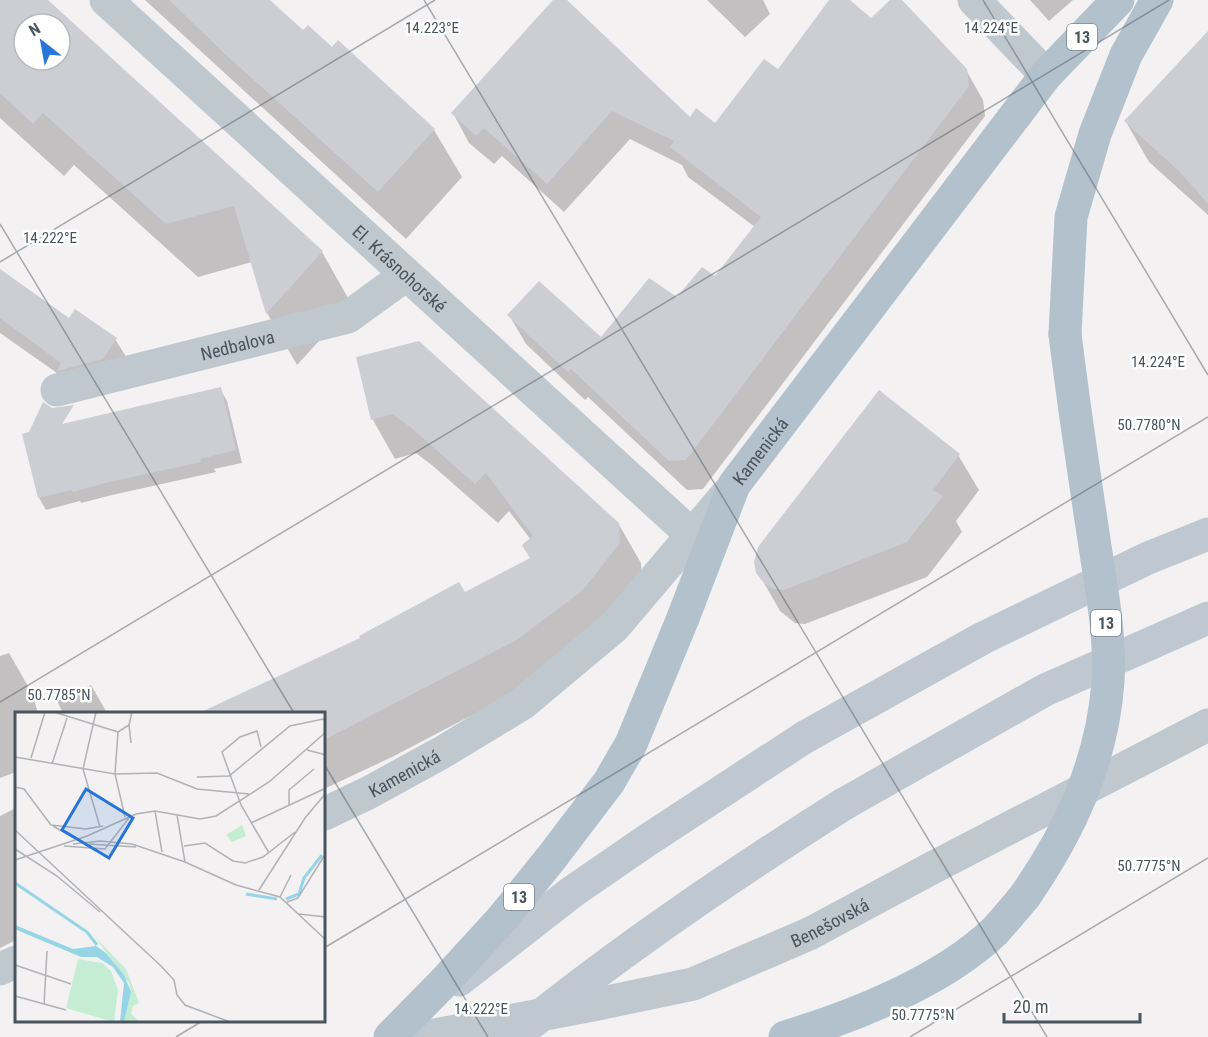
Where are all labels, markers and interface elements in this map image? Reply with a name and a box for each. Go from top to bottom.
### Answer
north arrow [12,12,72,72]
text: N [25,19,44,40]
text: 14.223°E [405,19,459,37]
text: 14.224°E [964,19,1018,37]
road number: 13 [1067,24,1097,50]
street label: El. Krásnohorské [349,220,451,316]
text: 14.222°E [23,229,77,247]
street label: Nedbalova [198,325,276,364]
text: 14.224°E [1131,353,1185,371]
street label: Kamenická [728,413,792,489]
text: 50.7780°N [1117,416,1181,434]
road number: 13 [1091,610,1121,636]
text: 50.7785°N [27,686,91,704]
inset map [15,712,326,1022]
street label: Kamenická [365,745,444,801]
text: 50.7775°N [1117,857,1181,875]
road number: 13 [504,884,534,910]
street label: Benešovská [787,894,872,951]
scale bar [1004,986,1140,1024]
text: 20 m [1013,996,1048,1017]
text: 14.222°E [454,1000,508,1018]
text: 50.7775°N [891,1006,955,1024]

